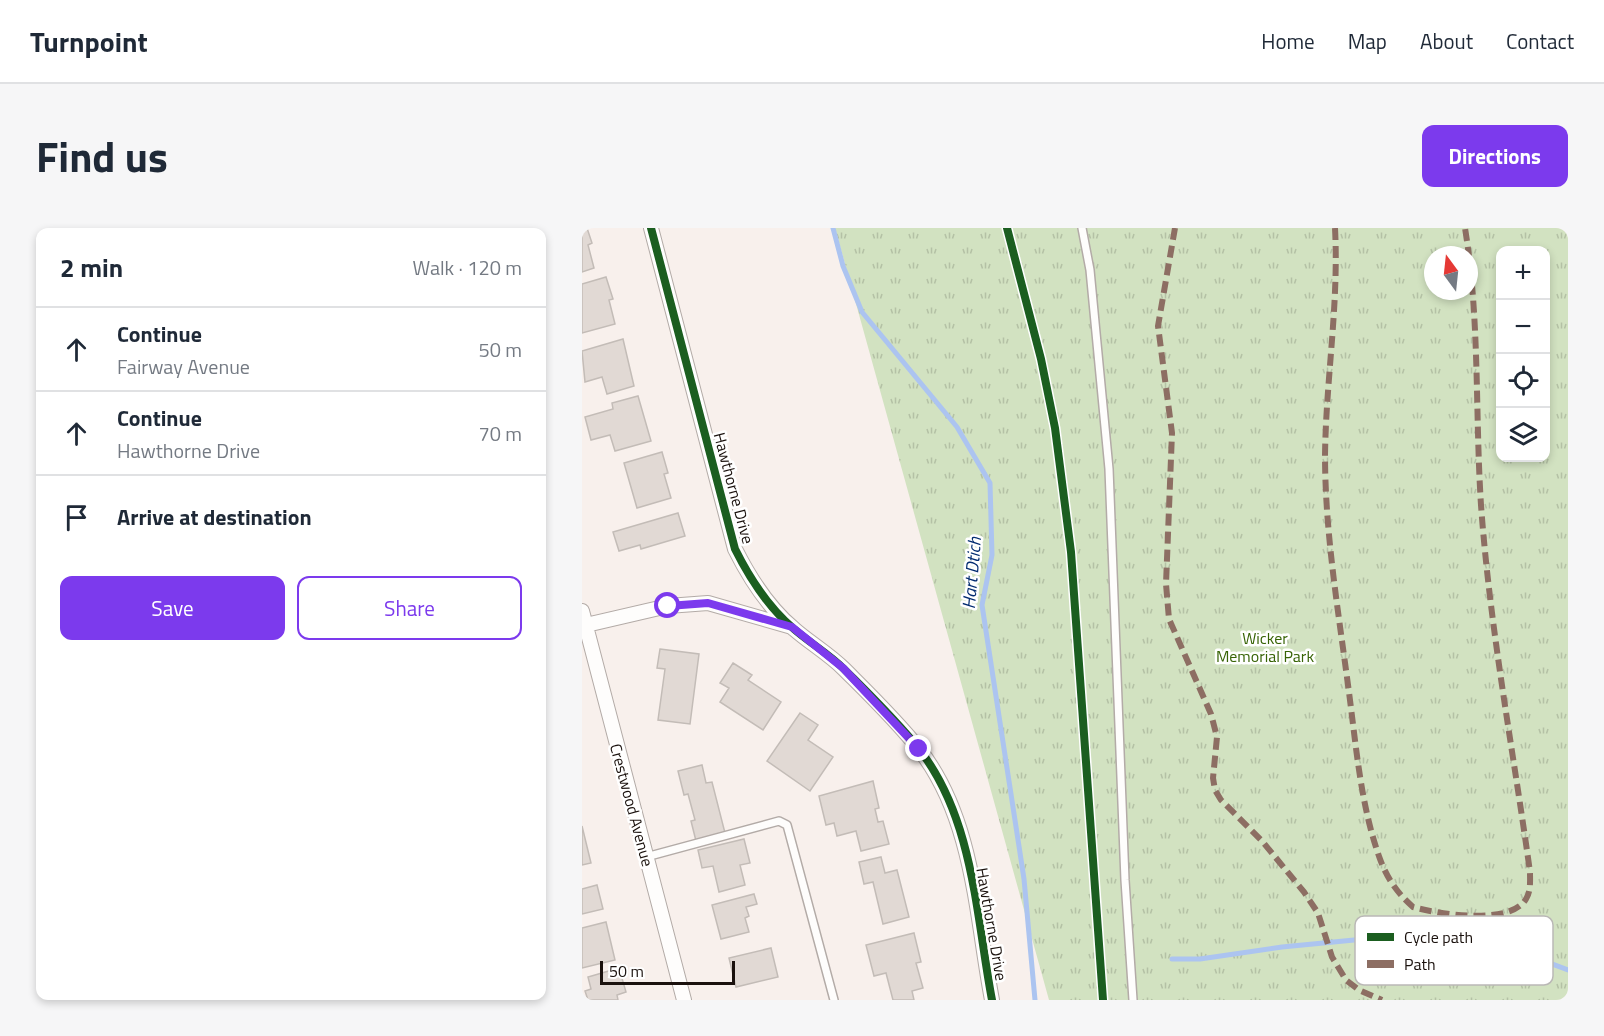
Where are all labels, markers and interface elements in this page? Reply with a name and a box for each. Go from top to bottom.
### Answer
text: Turnpoint [30,20,148,63]
text: Home [1261,25,1315,57]
text: Map [1348,25,1387,57]
text: About [1420,25,1473,57]
text: Contact [1506,25,1574,57]
text: Find us [36,124,168,188]
button: Directions [1422,125,1568,187]
north arrow [1424,246,1478,300]
map controls [1496,246,1550,462]
button: + [1496,246,1550,300]
text: 2 min [60,248,123,287]
text: Walk · 120 m [413,252,522,283]
button: − [1496,300,1550,354]
text: Continue [117,317,202,351]
icon: ahead [60,333,93,366]
text: 50 m [478,334,522,365]
text: Fairway Avenue [117,351,250,382]
button: locate [1496,354,1550,408]
text: Continue [117,401,202,435]
button: layers [1496,408,1550,462]
icon: ahead [60,417,93,450]
text: 70 m [478,418,522,449]
street label: Hawthorne Drive [708,430,760,546]
text: Hawthorne Drive [117,435,260,466]
text: Arrive at destination [117,500,312,534]
icon: arrive [60,501,93,534]
water label: Hart Dtich [955,535,988,610]
button: Save [60,576,285,640]
button: Share [297,576,522,640]
route start [654,592,680,618]
park label: Wicker Memorial Park [1216,626,1314,668]
route end [905,735,931,761]
street label: Crestwood Avenue [604,741,660,869]
street label: Hawthorne Drive [970,866,1014,982]
legend [1355,916,1553,985]
text: Cycle path [1404,925,1473,949]
text: Path [1404,952,1436,976]
scale bar [600,958,735,986]
text: 50 m [609,959,644,983]

